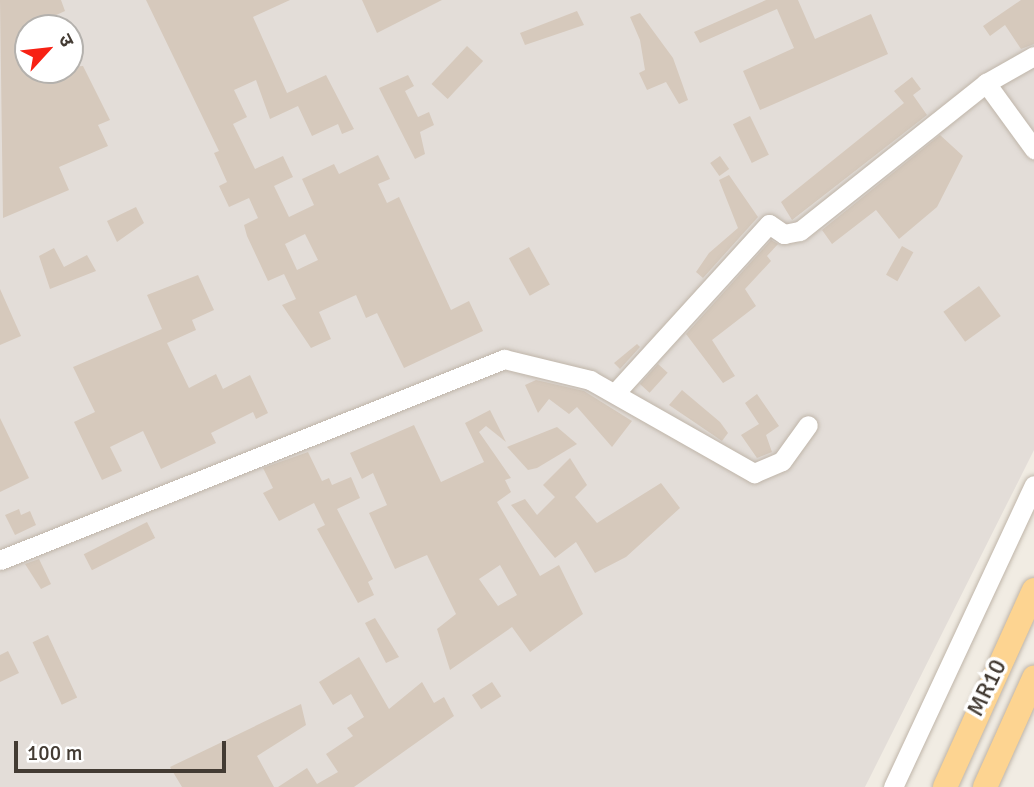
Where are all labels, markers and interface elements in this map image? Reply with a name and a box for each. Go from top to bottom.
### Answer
north arrow [14,14,84,84]
text: उ [53,30,79,51]
street label: MR10 [961,655,1013,721]
scale bar [18,728,229,772]
text: 100 m [27,740,82,766]

